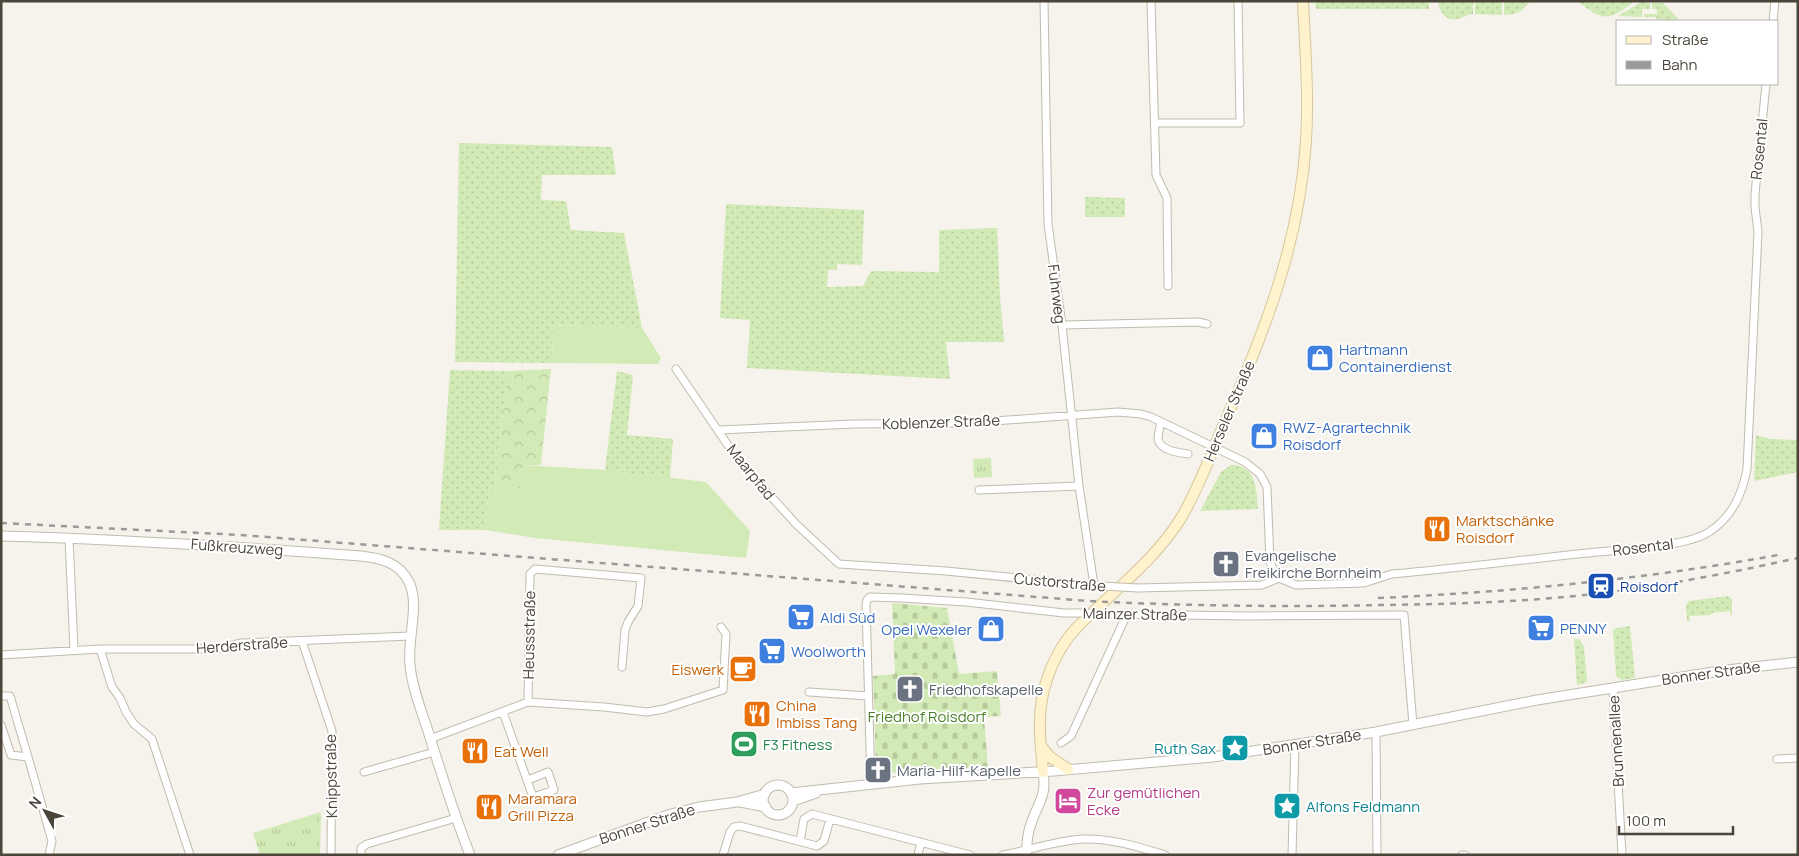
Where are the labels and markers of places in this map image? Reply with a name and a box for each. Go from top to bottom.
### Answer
place label: Hartmann Containerdienst [1339,339,1452,377]
shop icon: Hartmann Containerdienst [1305,343,1335,373]
place label: RWZ-Agrartechnik Roisdorf [1283,417,1411,455]
shop icon: RWZ-Agrartechnik Roisdorf [1249,421,1279,451]
place label: Marktschänke Roisdorf [1456,510,1554,548]
restaurant icon: Marktschänke Roisdorf [1422,514,1452,544]
place label: Evangelische Freikirche Bornheim [1245,545,1382,583]
church icon: Evangelische Freikirche Bornheim [1211,549,1241,579]
station icon: Roisdorf [1586,571,1616,601]
place label: Roisdorf [1620,576,1679,597]
supermarket icon: Aldi Süd [786,602,816,632]
place label: Aldi Süd [820,607,875,628]
supermarket icon: PENNY [1526,613,1556,643]
shop icon: Opel Wexeler [976,614,1006,644]
place label: PENNY [1560,618,1607,639]
place label: Opel Wexeler [881,619,973,640]
supermarket icon: Woolworth [757,636,787,666]
place label: Woolworth [791,641,866,662]
cafe icon: Eiswerk [728,654,758,684]
place label: Eiswerk [672,659,725,680]
church icon: Friedhofskapelle [895,674,925,704]
place label: Friedhofskapelle [929,679,1044,700]
place label: China Imbiss Tang [776,695,857,733]
restaurant icon: China Imbiss Tang [742,699,772,729]
sports icon: F3 Fitness [729,729,759,759]
place icon: Ruth Sax [1220,733,1250,763]
place label: F3 Fitness [763,734,832,755]
restaurant icon: Eat Well [460,736,490,766]
place label: Ruth Sax [1154,738,1216,759]
place label: Eat Well [494,741,549,762]
church icon: Maria-Hilf-Kapelle [863,755,893,785]
place label: Maria-Hilf-Kapelle [897,760,1021,781]
place label: Zur gemütlichen Ecke [1087,782,1200,820]
hotel icon: Zur gemütlichen Ecke [1053,786,1083,816]
place label: Maramara Grill Pizza [508,788,577,826]
place icon: Alfons Feldmann [1272,791,1302,821]
restaurant icon: Maramara Grill Pizza [474,792,504,822]
place label: Alfons Feldmann [1306,796,1420,817]

